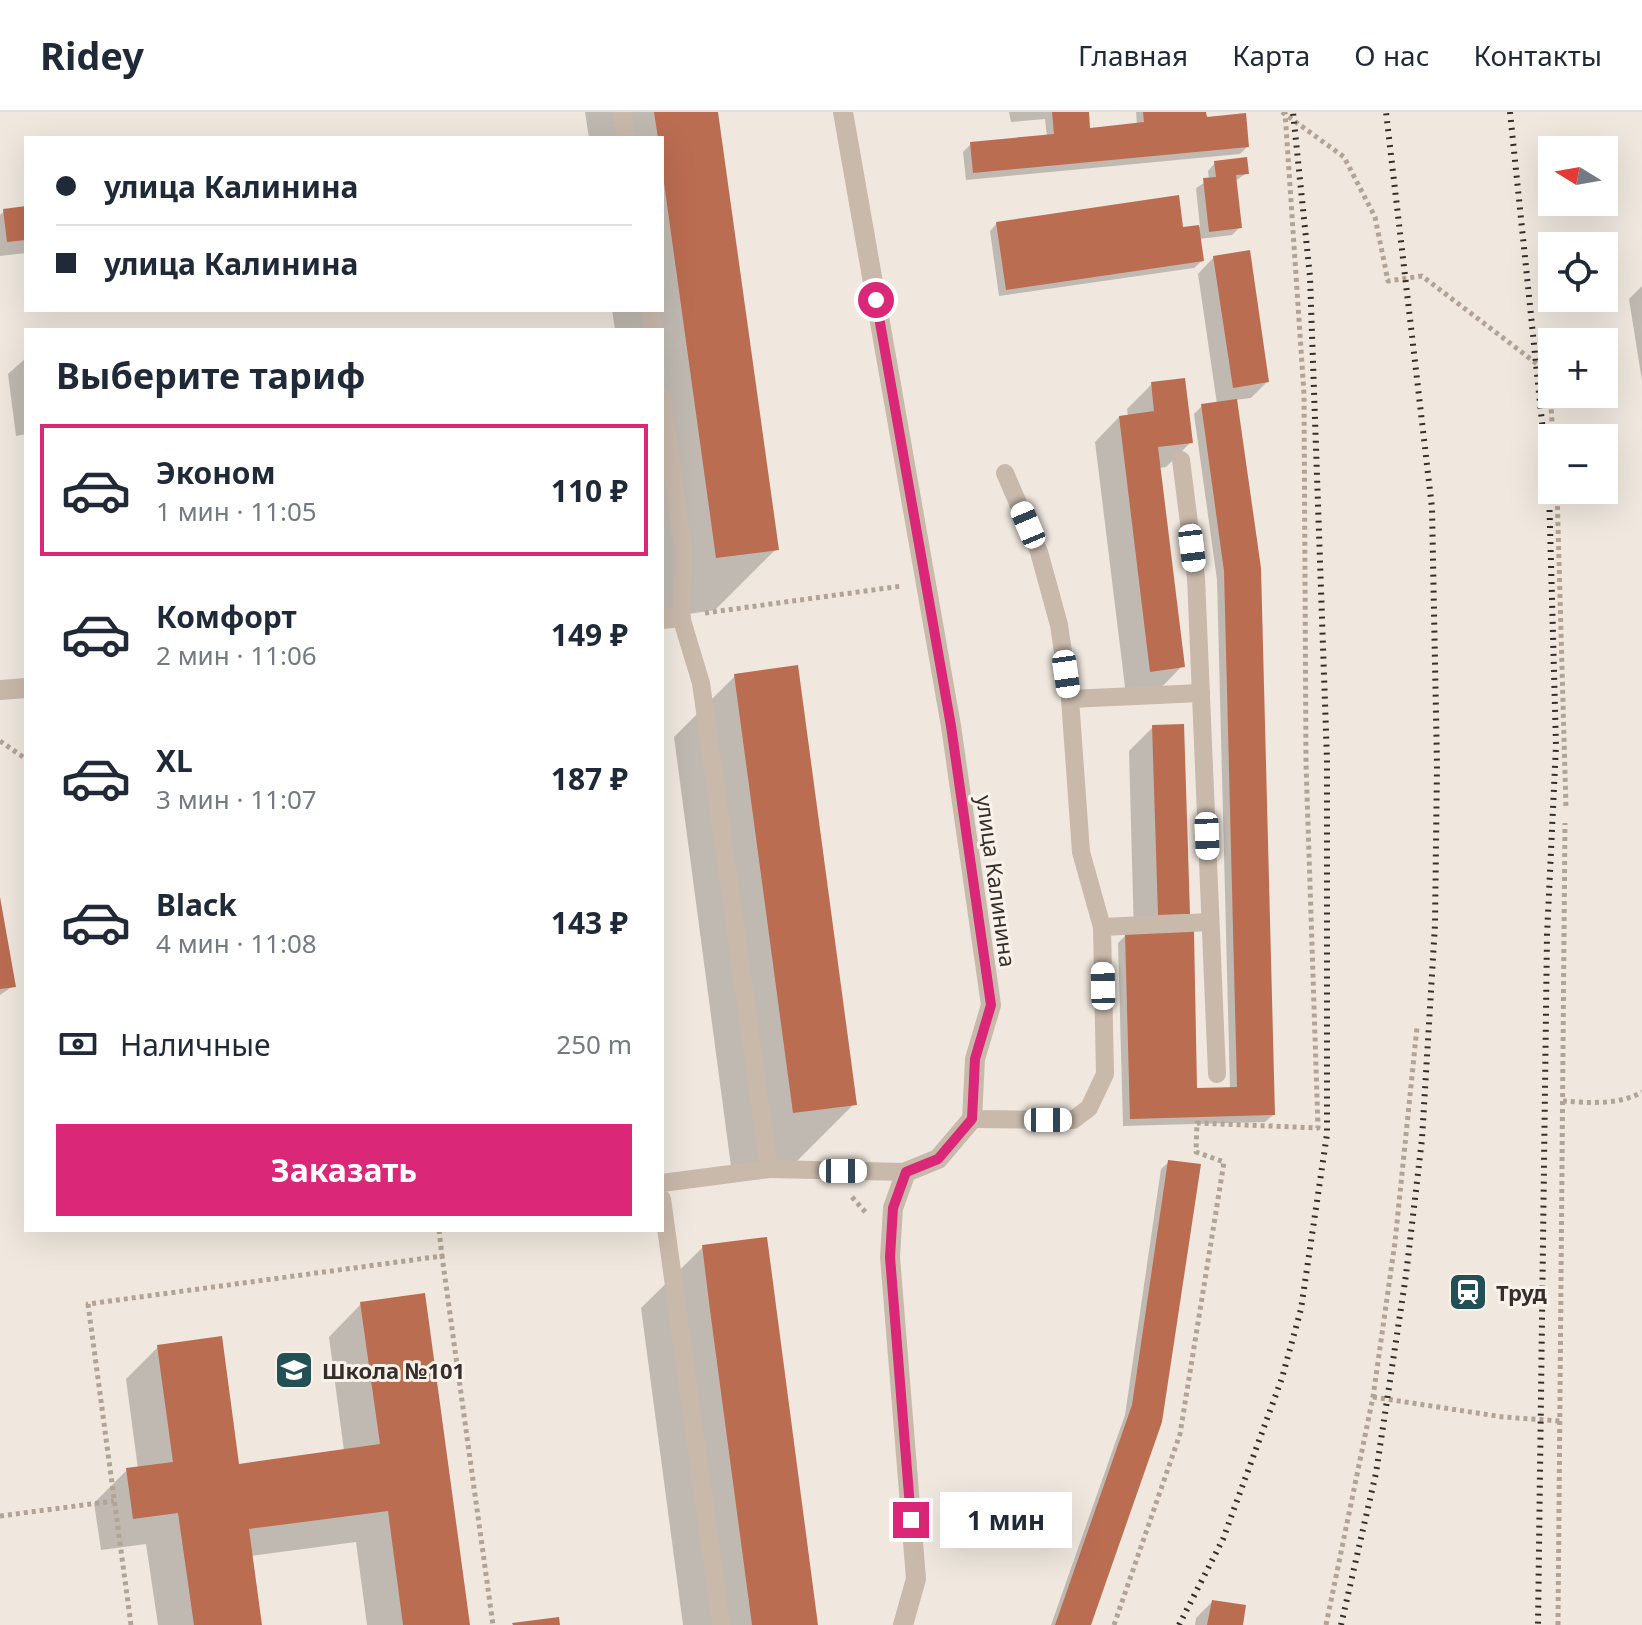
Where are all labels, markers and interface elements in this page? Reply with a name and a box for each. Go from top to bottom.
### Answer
text: Ridey [40,29,144,81]
text: Главная [1078,36,1188,74]
text: Карта [1232,36,1310,74]
text: О нас [1354,36,1430,74]
text: Контакты [1474,36,1602,74]
north arrow [1538,136,1618,216]
map controls [1538,136,1618,504]
text: улица Калинина [104,166,358,207]
button: locate [1538,232,1618,312]
text: улица Калинина [104,243,358,284]
route start [858,282,894,318]
button: + [1538,328,1618,408]
text: Выберите тариф [56,351,365,400]
button: − [1538,424,1618,504]
text: Эконом [156,452,276,493]
icon: car [60,454,132,526]
text: 110 ₽ [551,470,628,511]
text: 1 мин · 11:05 [156,493,317,529]
car [1008,498,1048,552]
car [1177,523,1207,573]
text: Комфорт [156,596,297,637]
icon: car [60,598,132,670]
text: 149 ₽ [551,614,628,655]
text: 2 мин · 11:06 [156,637,317,673]
car [1051,649,1081,699]
text: XL [156,740,193,781]
icon: car [60,742,132,814]
text: 187 ₽ [551,758,628,799]
text: 3 мин · 11:07 [156,781,317,817]
street label: улица Калинина [970,793,1024,969]
car [1194,812,1220,860]
text: Black [156,884,237,925]
icon: car [60,886,132,958]
text: 143 ₽ [551,902,628,943]
text: 4 мин · 11:08 [156,925,317,961]
car [1091,962,1115,1010]
icon: cash [56,1022,100,1066]
text: Наличные [120,1024,271,1065]
text: 250 m [556,1026,632,1062]
car [1024,1108,1072,1132]
button: Заказать [56,1124,632,1216]
car [819,1159,867,1183]
station icon: Труд [1447,1271,1489,1313]
place label: Труд [1496,1277,1547,1307]
school or university icon: Школа №101 [273,1349,315,1391]
place label: Школа №101 [322,1355,465,1385]
callout: 1 мин [939,1492,1071,1548]
route end [893,1502,929,1538]
text: 1 мин [967,1502,1045,1538]

